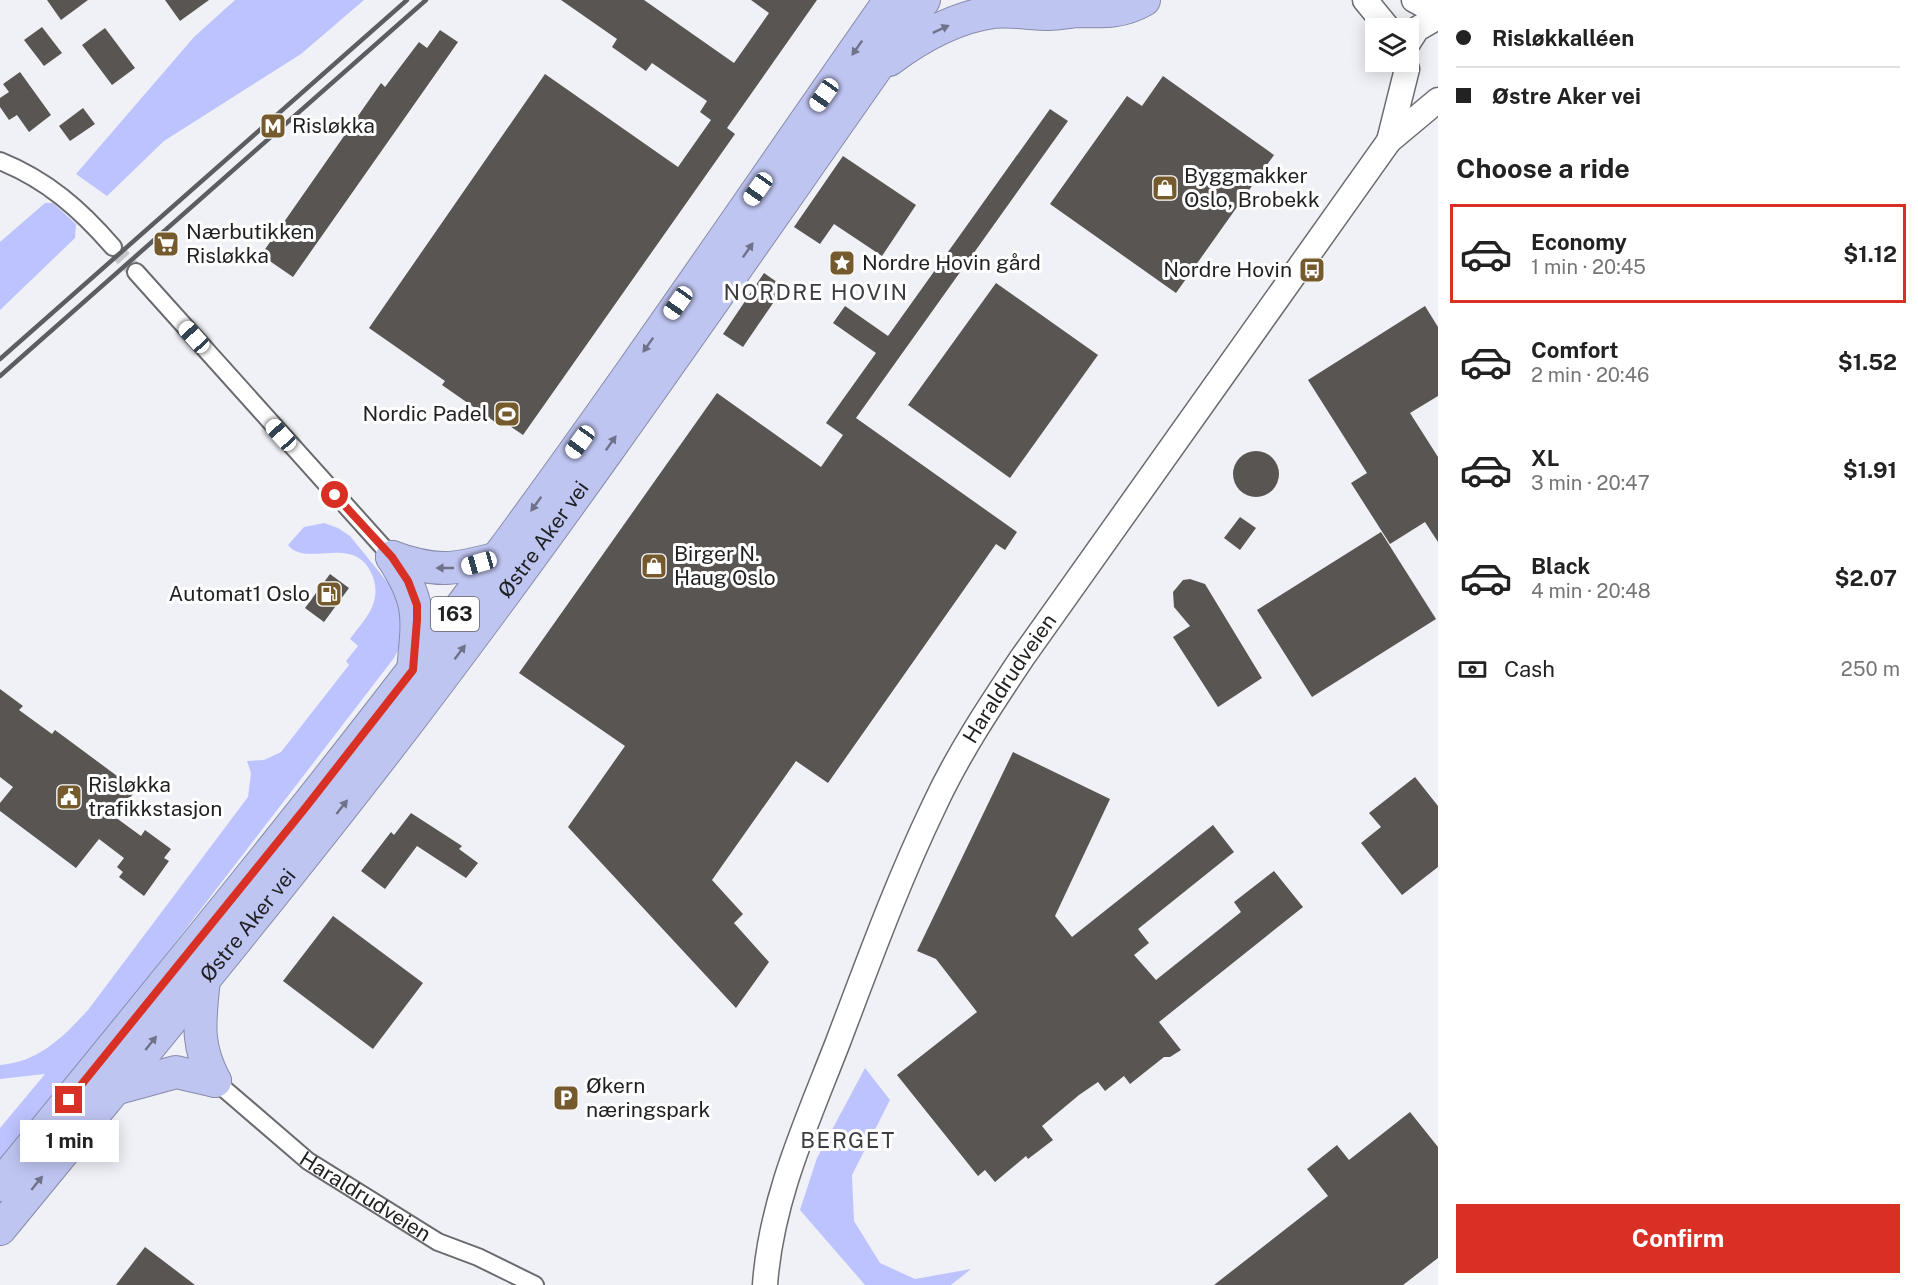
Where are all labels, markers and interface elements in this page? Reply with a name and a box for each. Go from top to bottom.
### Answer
map controls [1365,18,1419,72]
button: layers [1365,18,1419,72]
one-way arrow [932,24,949,33]
text: Risløkkalléen [1492,25,1634,51]
one-way arrow [852,40,863,56]
car [806,75,842,115]
text: Østre Aker vei [1492,83,1641,109]
metro station icon: Risløkka [258,111,288,141]
place label: Risløkka [292,113,375,138]
text: Choose a ride [1456,152,1630,184]
place label: Byggmakker Oslo, Brobekk [1184,163,1320,212]
car [740,169,776,209]
shop icon: Byggmakker Oslo, Brobekk [1150,173,1180,203]
place label: Nærbutikken Risløkka [186,219,314,268]
icon: car [1459,227,1513,281]
supermarket icon: Nærbutikken Risløkka [151,229,181,259]
text: Economy [1531,229,1627,255]
text: $1.12 [1843,241,1897,267]
one-way arrow [742,242,754,258]
place icon: Nordre Hovin gård [827,248,857,278]
place label: Nordre Hovin gård [862,250,1041,275]
bus stop icon: Nordre Hovin [1297,255,1327,285]
text: 1 min · 20:45 [1531,255,1646,279]
place label: Nordre Hovin [1163,257,1292,282]
district label: NORDRE HOVIN [723,279,909,305]
car [660,283,696,323]
car [175,318,213,356]
icon: car [1459,335,1513,389]
text: Comfort [1531,337,1618,363]
one-way arrow [643,338,655,353]
text: $1.52 [1838,349,1897,375]
text: 2 min · 20:46 [1531,363,1649,387]
sports icon: Nordic Padel [492,399,522,429]
place label: Nordic Padel [363,401,488,426]
car [262,416,300,454]
car [562,422,598,462]
one-way arrow [605,436,617,451]
icon: car [1459,443,1513,497]
text: XL [1531,445,1559,471]
text: $1.91 [1843,457,1897,483]
text: 3 min · 20:47 [1531,471,1650,495]
street label: Østre Aker vei [492,476,594,603]
route start [321,481,348,508]
one-way arrow [530,496,542,512]
place label: Birger N. Haug Oslo [674,541,776,590]
car [459,549,499,577]
shop icon: Birger N. Haug Oslo [639,551,669,581]
icon: car [1459,551,1513,605]
text: Black [1531,553,1590,579]
one-way arrow [435,563,454,573]
text: $2.07 [1835,565,1897,591]
fuel station icon: Automat1 Oslo [314,579,344,609]
text: 4 min · 20:48 [1531,579,1651,603]
place label: Automat1 Oslo [169,581,310,606]
road number: 163 [431,597,479,631]
street label: Haraldrudveien [957,609,1061,748]
one-way arrow [454,645,466,660]
icon: cash [1456,653,1489,686]
text: Cash [1504,656,1555,682]
text: 250 m [1841,657,1900,681]
place label: Risløkka trafikkstasjon [88,772,222,821]
public building icon: Risløkka trafikkstasjon [54,782,84,812]
one-way arrow [335,799,348,815]
street label: Østre Aker vei [194,863,301,987]
one-way arrow [145,1036,157,1051]
place label: Økern næringspark [586,1073,710,1122]
parking icon: Økern næringspark [551,1083,581,1113]
route end [55,1086,82,1113]
callout: 1 min [20,1121,118,1163]
district label: BERGET [800,1127,896,1153]
text: 1 min [45,1129,94,1153]
street label: Haraldrudveien [295,1146,436,1246]
one-way arrow [30,1176,43,1191]
button: Confirm [1456,1204,1900,1273]

